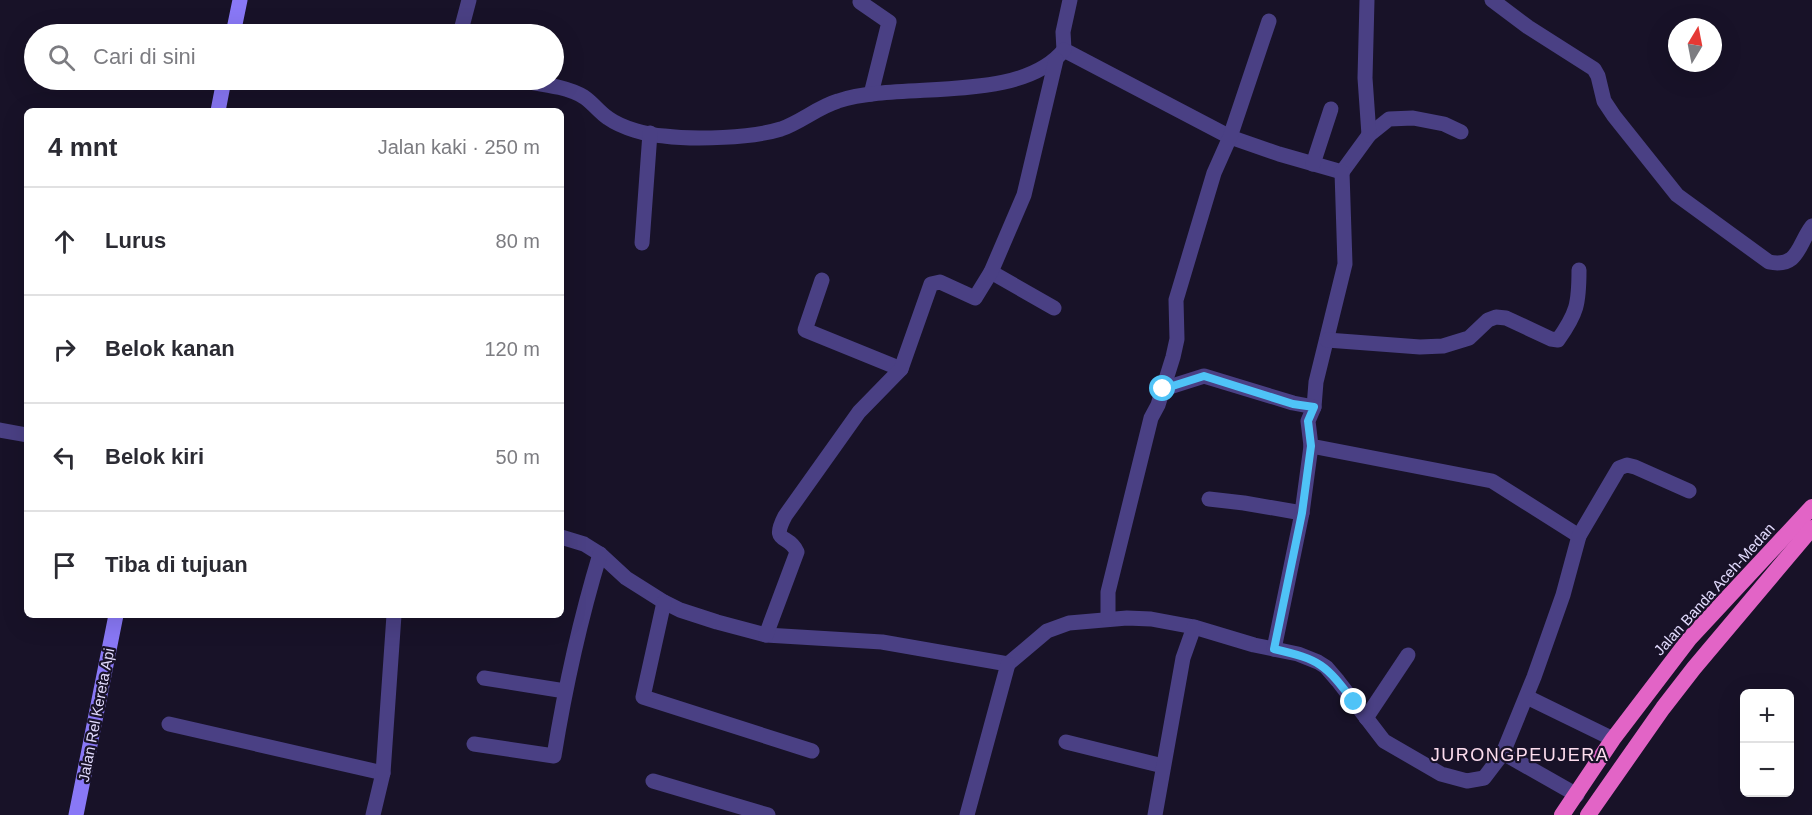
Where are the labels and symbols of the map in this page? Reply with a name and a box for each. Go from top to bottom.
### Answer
north arrow [1668,18,1722,72]
route start [1149,375,1175,401]
street label: Jalan Banda Aceh-Medan [1650,519,1778,659]
street label: Jalan Rel Kereta Api [75,647,117,783]
route end [1340,688,1366,714]
district label: JURONGPEUJERA [1431,745,1609,765]

